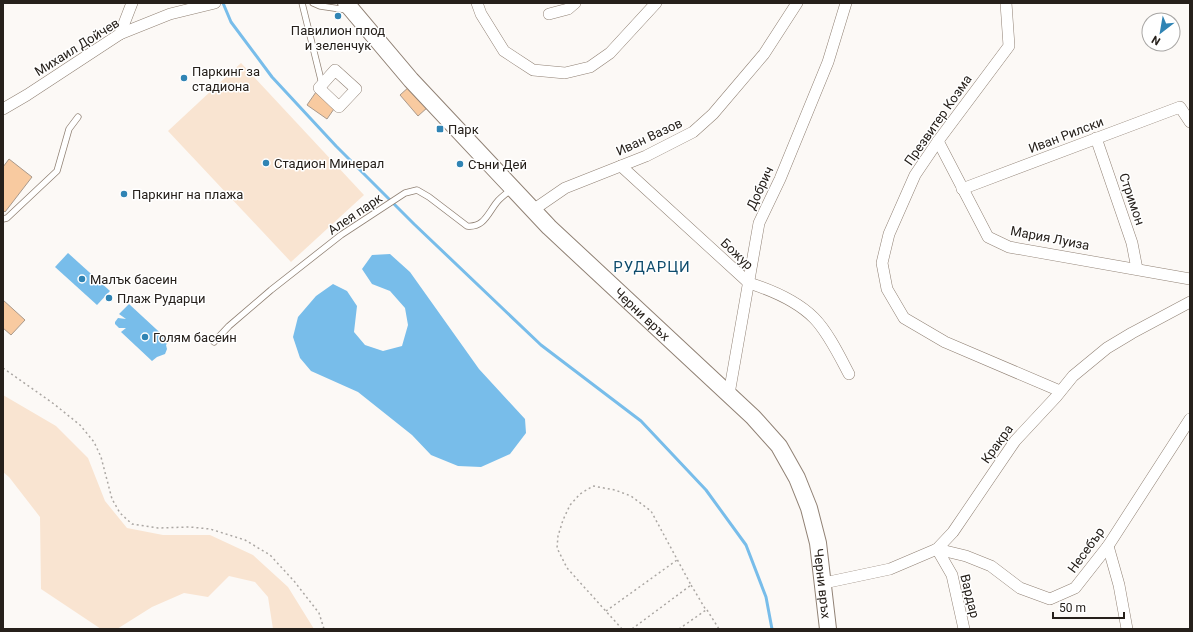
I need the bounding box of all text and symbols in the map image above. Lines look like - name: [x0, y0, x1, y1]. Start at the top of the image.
- marker: Павилион плод и зеленчук: [333, 11, 343, 21]
- north arrow: [1141, 12, 1181, 52]
- street label: Михаил Дойчев: [32, 15, 122, 79]
- place label: Павилион плод и зеленчук: [291, 23, 385, 53]
- text: N: [1149, 32, 1163, 48]
- place label: Паркинг за стадиона: [192, 64, 260, 94]
- street label: Презвитер Козма: [901, 72, 975, 168]
- marker: Паркинг за стадиона: [179, 73, 189, 83]
- street label: Иван Рилски: [1026, 114, 1106, 156]
- street label: Иван Вазов: [614, 115, 684, 159]
- place label: Парк: [448, 122, 479, 137]
- marker: Парк: [435, 124, 445, 134]
- place label: Стадион Минерал: [274, 156, 384, 171]
- place label: Съни Дей: [468, 157, 527, 172]
- marker: Стадион Минерал: [261, 158, 271, 168]
- marker: Съни Дей: [455, 159, 465, 169]
- street label: Добрич: [743, 164, 777, 212]
- street label: Стримон: [1116, 171, 1148, 227]
- place label: Паркинг на плажа: [132, 187, 243, 202]
- marker: Паркинг на плажа: [119, 189, 129, 199]
- street label: Алея парк: [325, 190, 385, 238]
- street label: Мария Луиза: [1009, 223, 1091, 253]
- street label: Божур: [718, 235, 756, 273]
- district label: РУДАРЦИ: [613, 258, 691, 276]
- place label: Малък басеин: [90, 272, 177, 287]
- marker: Малък басеин: [77, 274, 87, 284]
- street label: Черни връх: [611, 284, 674, 344]
- place label: Плаж Рударци: [117, 291, 206, 306]
- marker: Плаж Рударци: [104, 293, 114, 303]
- place label: Голям басеин: [153, 330, 237, 345]
- marker: Голям басеин: [140, 332, 150, 342]
- street label: Кракра: [978, 422, 1016, 466]
- street label: Несебър: [1065, 524, 1107, 576]
- street label: Черни връх: [811, 548, 834, 620]
- street label: Вардар: [957, 573, 983, 619]
- scale bar: [1053, 594, 1124, 620]
- text: 50 m: [1059, 601, 1086, 615]

